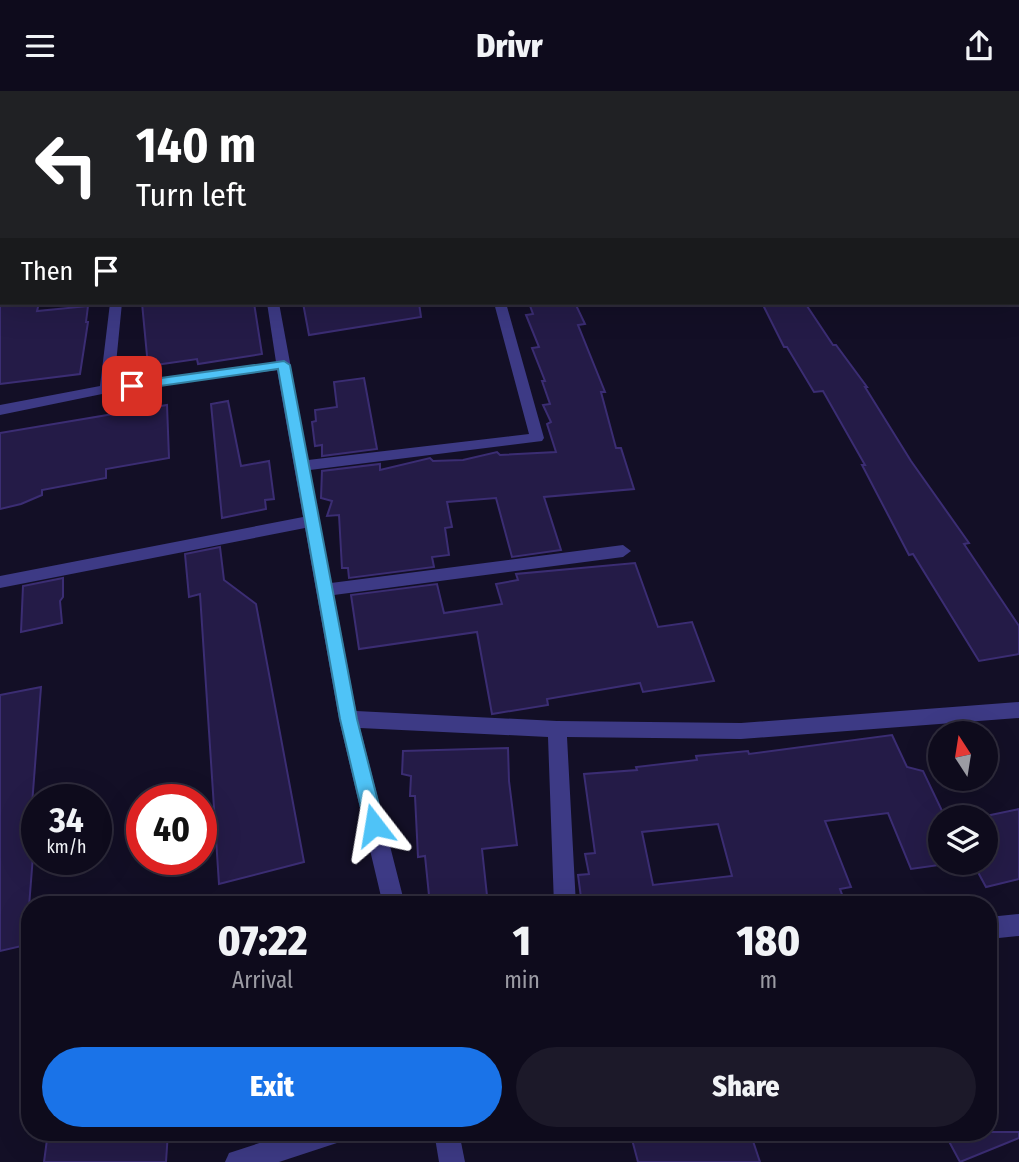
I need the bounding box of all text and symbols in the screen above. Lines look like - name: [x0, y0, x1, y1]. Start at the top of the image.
- icon: menu: [21, 27, 59, 65]
- text: Drivr: [476, 27, 543, 65]
- icon: share: [960, 27, 998, 65]
- text: 140 m: [136, 116, 256, 175]
- icon: left: [21, 119, 112, 210]
- text: Turn left: [136, 176, 246, 214]
- icon: arrive: [87, 252, 125, 290]
- text: Then: [21, 256, 73, 287]
- pin: [102, 356, 162, 416]
- icon: arrive: [113, 367, 151, 405]
- north arrow: [928, 721, 998, 791]
- map controls: [928, 721, 998, 875]
- speed limit sign: 40: [126, 784, 217, 875]
- position arrow: [337, 788, 411, 862]
- text: 34: [49, 799, 84, 841]
- button: layers: [928, 805, 998, 875]
- text: km/h: [46, 836, 87, 858]
- text: 07:22: [218, 916, 308, 966]
- text: 1: [513, 916, 531, 966]
- text: 180: [736, 916, 800, 966]
- text: Arrival: [232, 966, 293, 994]
- text: min: [504, 966, 540, 994]
- text: m: [760, 966, 777, 994]
- button: Exit: [42, 1047, 502, 1127]
- button: Share: [516, 1047, 976, 1127]

